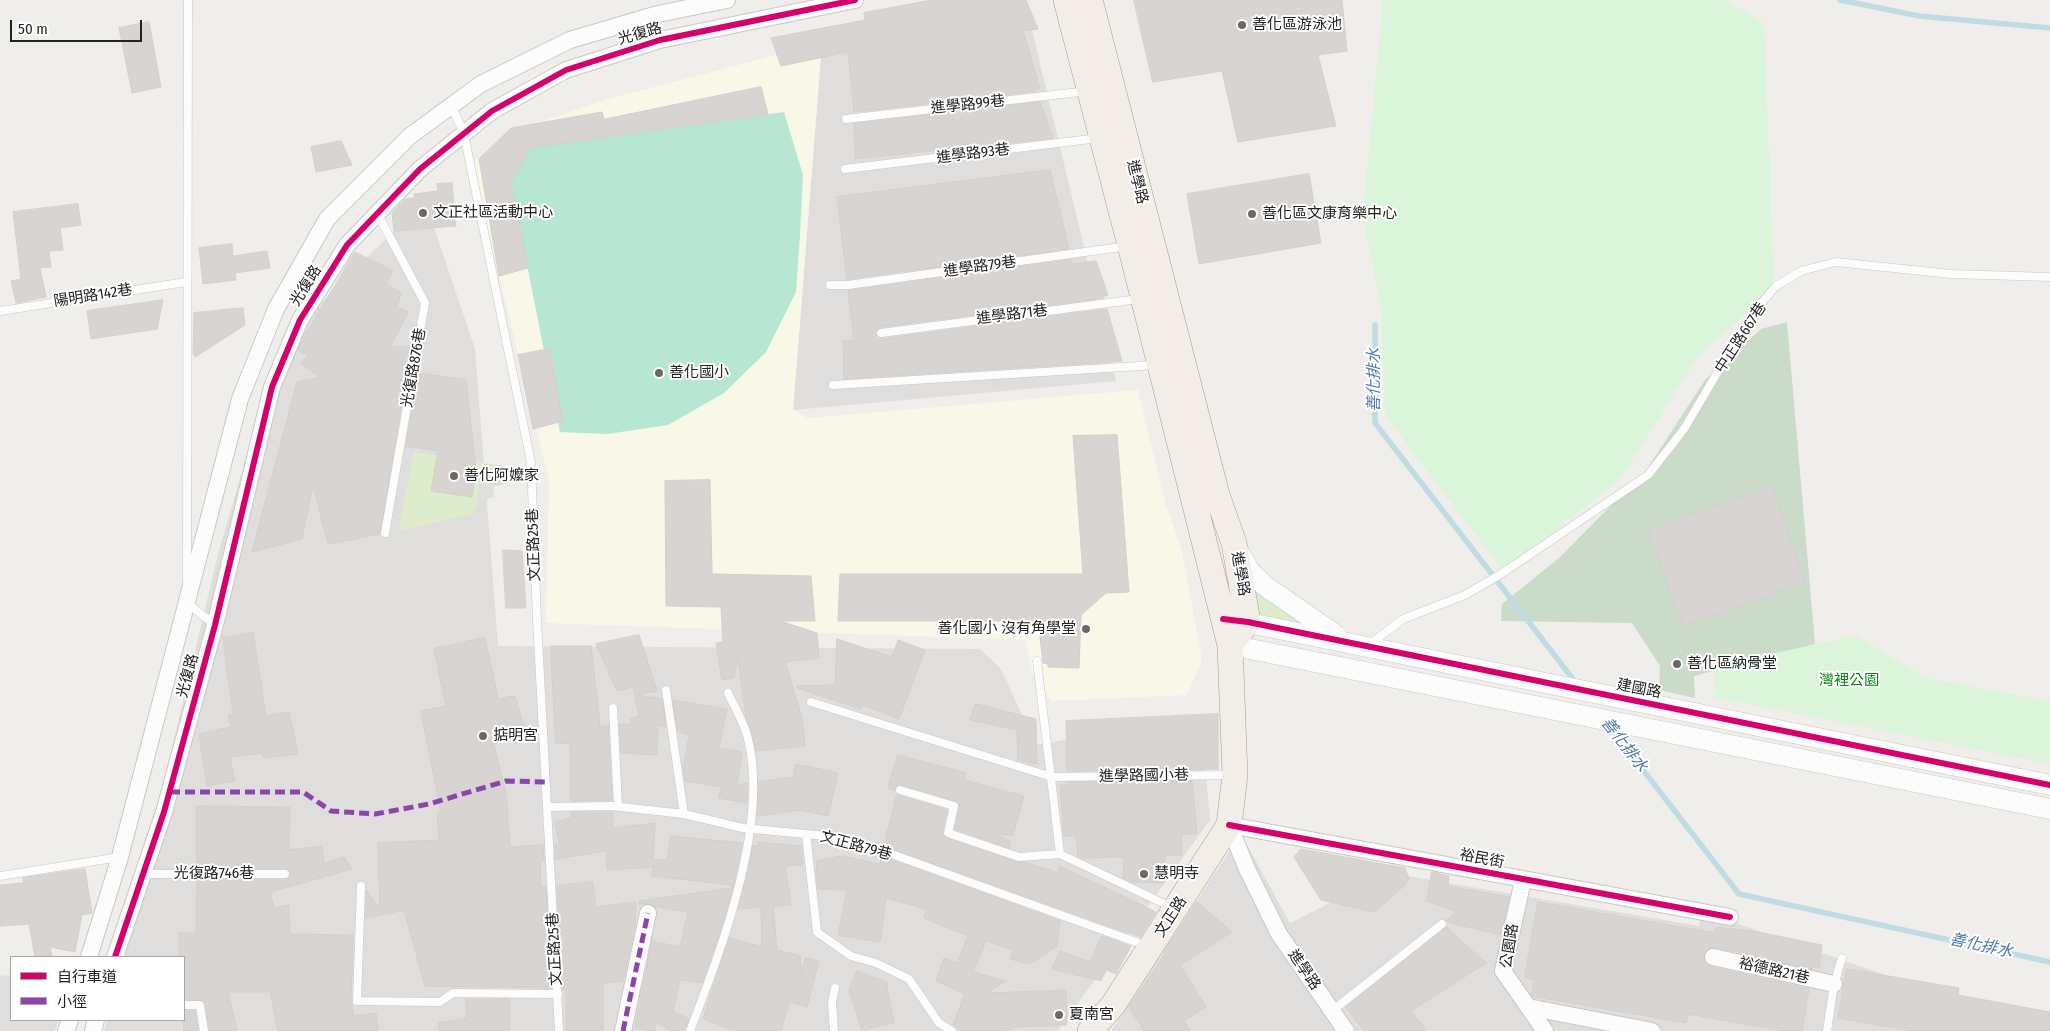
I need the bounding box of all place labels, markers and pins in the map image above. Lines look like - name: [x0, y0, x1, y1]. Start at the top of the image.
- place label: 善化區游泳池: [1252, 16, 1342, 34]
- marker: 善化區游泳池: [1236, 19, 1248, 31]
- place label: 文正社區活動中心: [433, 204, 553, 222]
- place label: 善化區文康育樂中心: [1262, 205, 1397, 223]
- marker: 文正社區活動中心: [417, 207, 429, 219]
- marker: 善化區文康育樂中心: [1246, 208, 1258, 220]
- place label: 善化國小: [669, 364, 729, 382]
- marker: 善化國小: [653, 367, 665, 379]
- place label: 善化阿嬤家: [464, 467, 539, 485]
- marker: 善化阿嬤家: [448, 470, 460, 482]
- place label: 善化國小 沒有角學堂: [937, 620, 1076, 638]
- marker: 善化國小 沒有角學堂: [1080, 623, 1092, 635]
- place label: 善化區納骨堂: [1687, 655, 1777, 673]
- marker: 善化區納骨堂: [1671, 658, 1683, 670]
- place label: 掂明宮: [493, 727, 538, 745]
- marker: 掂明宮: [477, 730, 489, 742]
- place label: 慧明寺: [1154, 865, 1199, 883]
- marker: 慧明寺: [1138, 868, 1150, 880]
- place label: 夏南宮: [1069, 1006, 1114, 1024]
- marker: 夏南宮: [1053, 1009, 1065, 1021]

